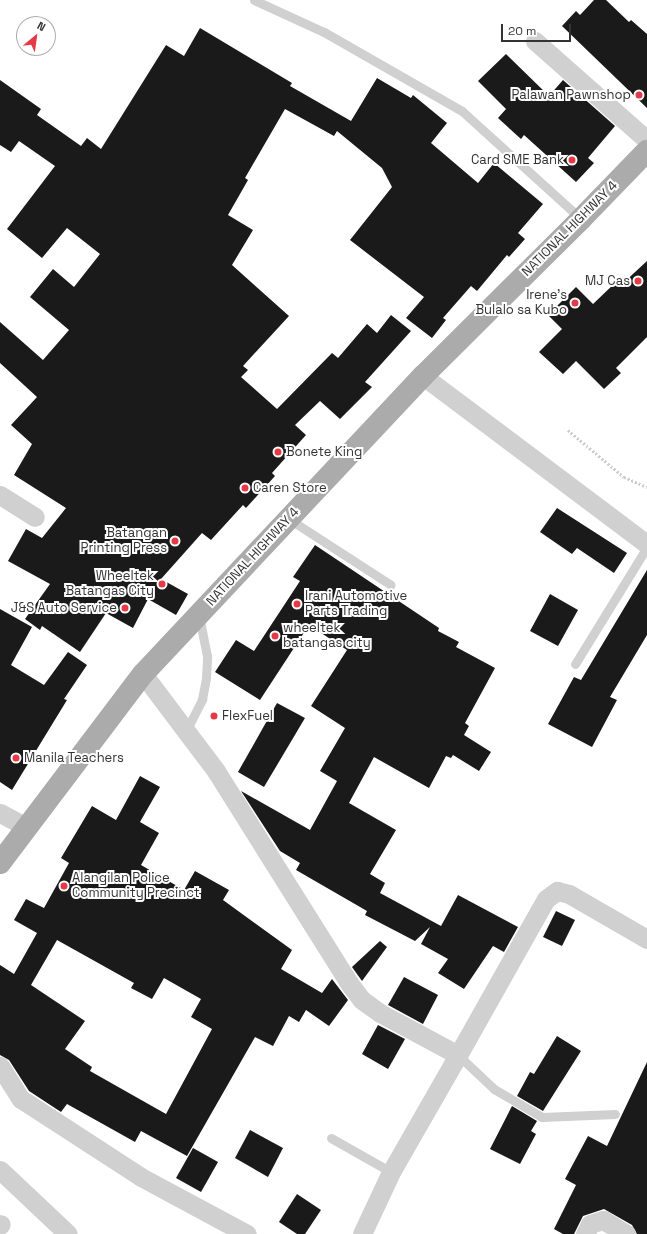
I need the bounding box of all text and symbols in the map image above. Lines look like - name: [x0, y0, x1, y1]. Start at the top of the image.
- north arrow: [16, 16, 56, 56]
- scale bar: [503, 16, 573, 42]
- text: N: [35, 18, 48, 34]
- text: 20 m: [508, 23, 536, 39]
- place label: Palawan Pawnshop: [512, 87, 631, 103]
- marker: Palawan Pawnshop: [634, 90, 644, 100]
- place label: Card SME Bank: [471, 152, 564, 168]
- marker: Card SME Bank: [567, 155, 577, 165]
- street label: NATIONAL HIGHWAY 4: [519, 178, 621, 280]
- place label: MJ Cas: [585, 273, 630, 289]
- marker: MJ Cas: [633, 276, 643, 286]
- place label: Irene's Bulalo sa Kubo: [475, 288, 567, 319]
- marker: Irene's Bulalo sa Kubo: [570, 298, 580, 308]
- place label: Bonete King: [286, 444, 362, 460]
- marker: Bonete King: [273, 447, 283, 457]
- place label: Caren Store: [253, 480, 327, 496]
- marker: Caren Store: [240, 483, 250, 493]
- street label: NATIONAL HIGHWAY 4: [203, 504, 303, 610]
- place label: Batangan Printing Press: [81, 526, 167, 557]
- marker: Batangan Printing Press: [170, 536, 180, 546]
- place label: Wheeltek Batangas City: [66, 569, 154, 600]
- marker: Wheeltek Batangas City: [157, 579, 167, 589]
- place label: Irani Automotive Parts Trading: [305, 589, 407, 620]
- marker: Irani Automotive Parts Trading: [292, 599, 302, 609]
- place label: J&S Auto Service: [11, 600, 117, 616]
- marker: J&S Auto Service: [120, 603, 130, 613]
- place label: wheeltek batangas city: [283, 621, 371, 652]
- marker: wheeltek batangas city: [270, 631, 280, 641]
- place label: FlexFuel: [222, 708, 273, 724]
- marker: FlexFuel: [209, 711, 219, 721]
- place label: Manila Teachers: [24, 750, 124, 766]
- marker: Manila Teachers: [11, 753, 21, 763]
- place label: Alangilan Police Community Precinct: [72, 871, 200, 902]
- marker: Alangilan Police Community Precinct: [59, 881, 69, 891]

